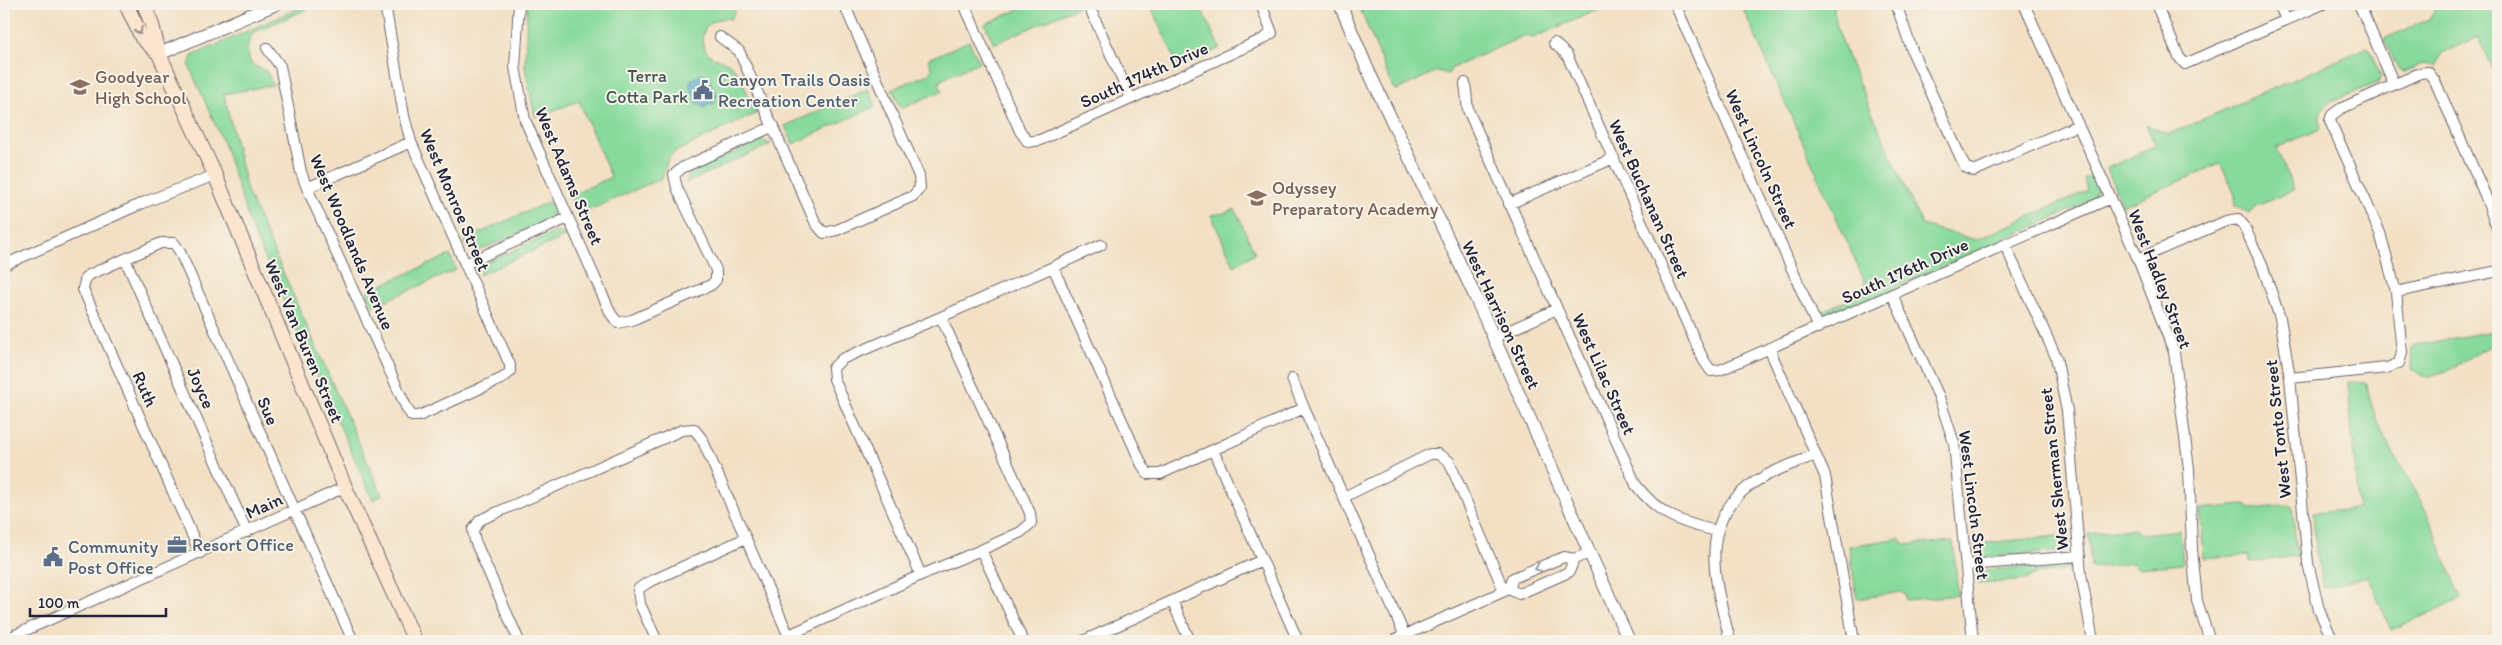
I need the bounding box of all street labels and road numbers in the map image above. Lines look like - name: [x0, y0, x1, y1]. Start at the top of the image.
- street label: South 174th Drive: [1076, 37, 1212, 113]
- street label: West Lincoln Street: [1720, 86, 1802, 232]
- street label: West Adams Street: [530, 104, 608, 248]
- street label: West Buchanan Street: [1604, 116, 1694, 282]
- street label: West Monroe Street: [415, 125, 495, 275]
- street label: West Woodlands Avenue: [305, 151, 399, 333]
- street label: West Hadley Street: [2123, 206, 2197, 352]
- street label: South 176th Drive: [1838, 233, 1972, 309]
- street label: West Harrison Street: [1457, 237, 1545, 393]
- street label: West Van Buren Street: [260, 256, 348, 426]
- street label: West Lilac Street: [1567, 310, 1641, 438]
- street label: West Tonto Street: [2260, 358, 2296, 500]
- street label: Joyce: [182, 364, 220, 412]
- street label: Ruth: [127, 368, 163, 410]
- street label: West Sherman Street: [2035, 386, 2073, 551]
- street label: Sue: [252, 393, 284, 429]
- street label: West Lincoln Street: [1954, 429, 1994, 581]
- street label: Main: [242, 488, 286, 524]

